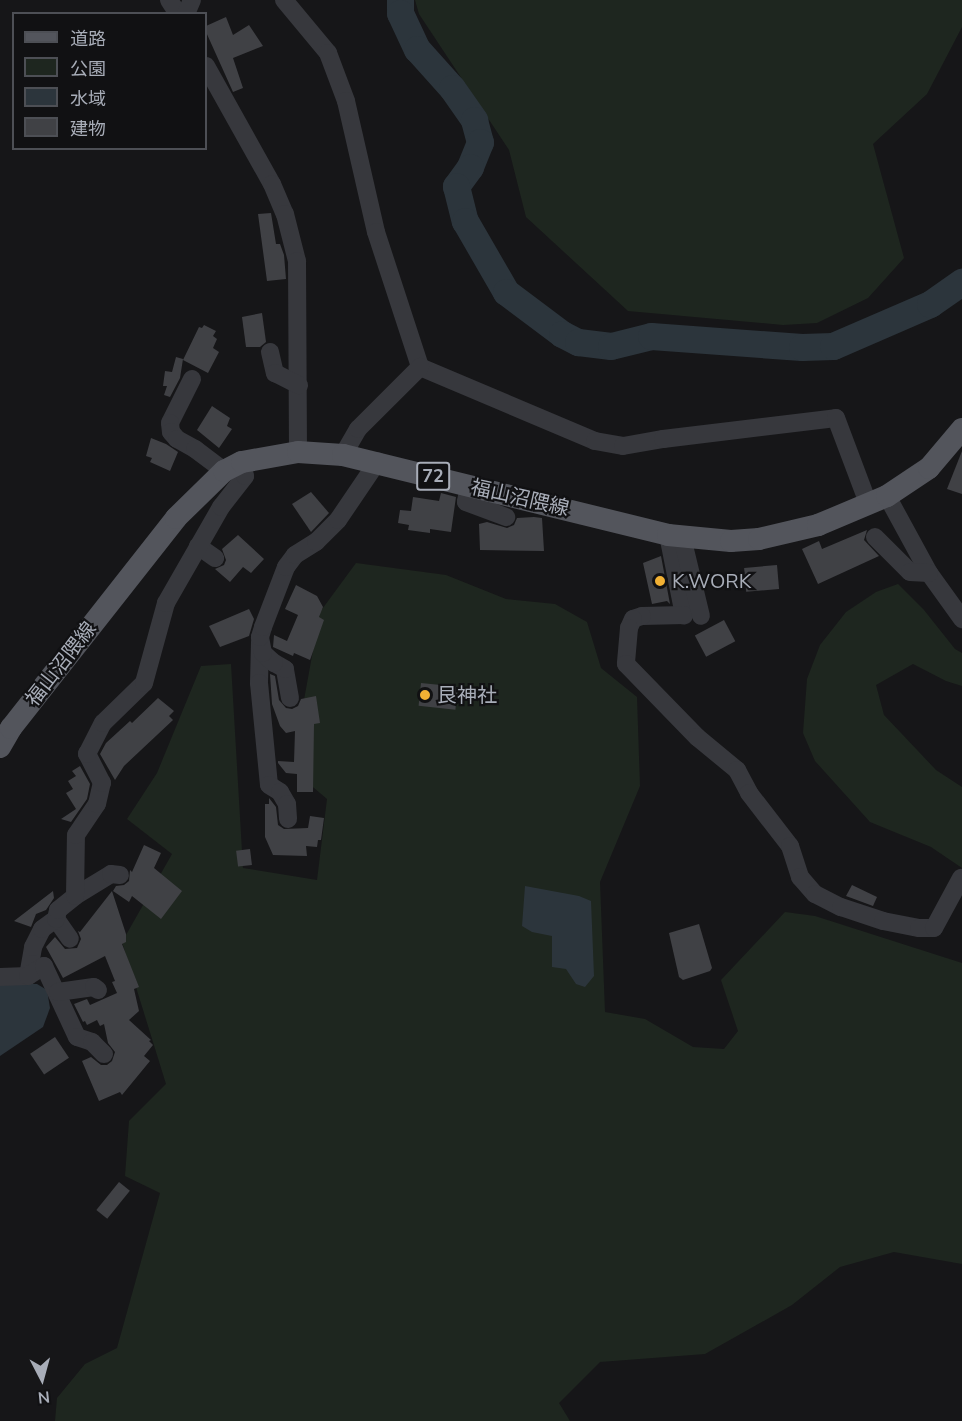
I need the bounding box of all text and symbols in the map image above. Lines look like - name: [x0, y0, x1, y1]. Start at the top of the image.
- legend: [12, 12, 207, 150]
- text: 道路: [70, 27, 106, 51]
- text: 公園: [70, 57, 106, 81]
- text: 水域: [70, 87, 106, 111]
- text: 建物: [70, 117, 106, 141]
- road number: 72: [415, 461, 451, 491]
- street label: 福山沼隈線: [469, 475, 571, 521]
- place label: K.WORK: [672, 569, 751, 593]
- marker: K.WORK: [653, 574, 667, 588]
- street label: 福山沼隈線: [21, 617, 101, 711]
- place label: 艮神社: [437, 683, 497, 707]
- marker: 艮神社: [418, 688, 432, 702]
- north arrow: [12, 1349, 72, 1409]
- text: N: [37, 1385, 51, 1408]

